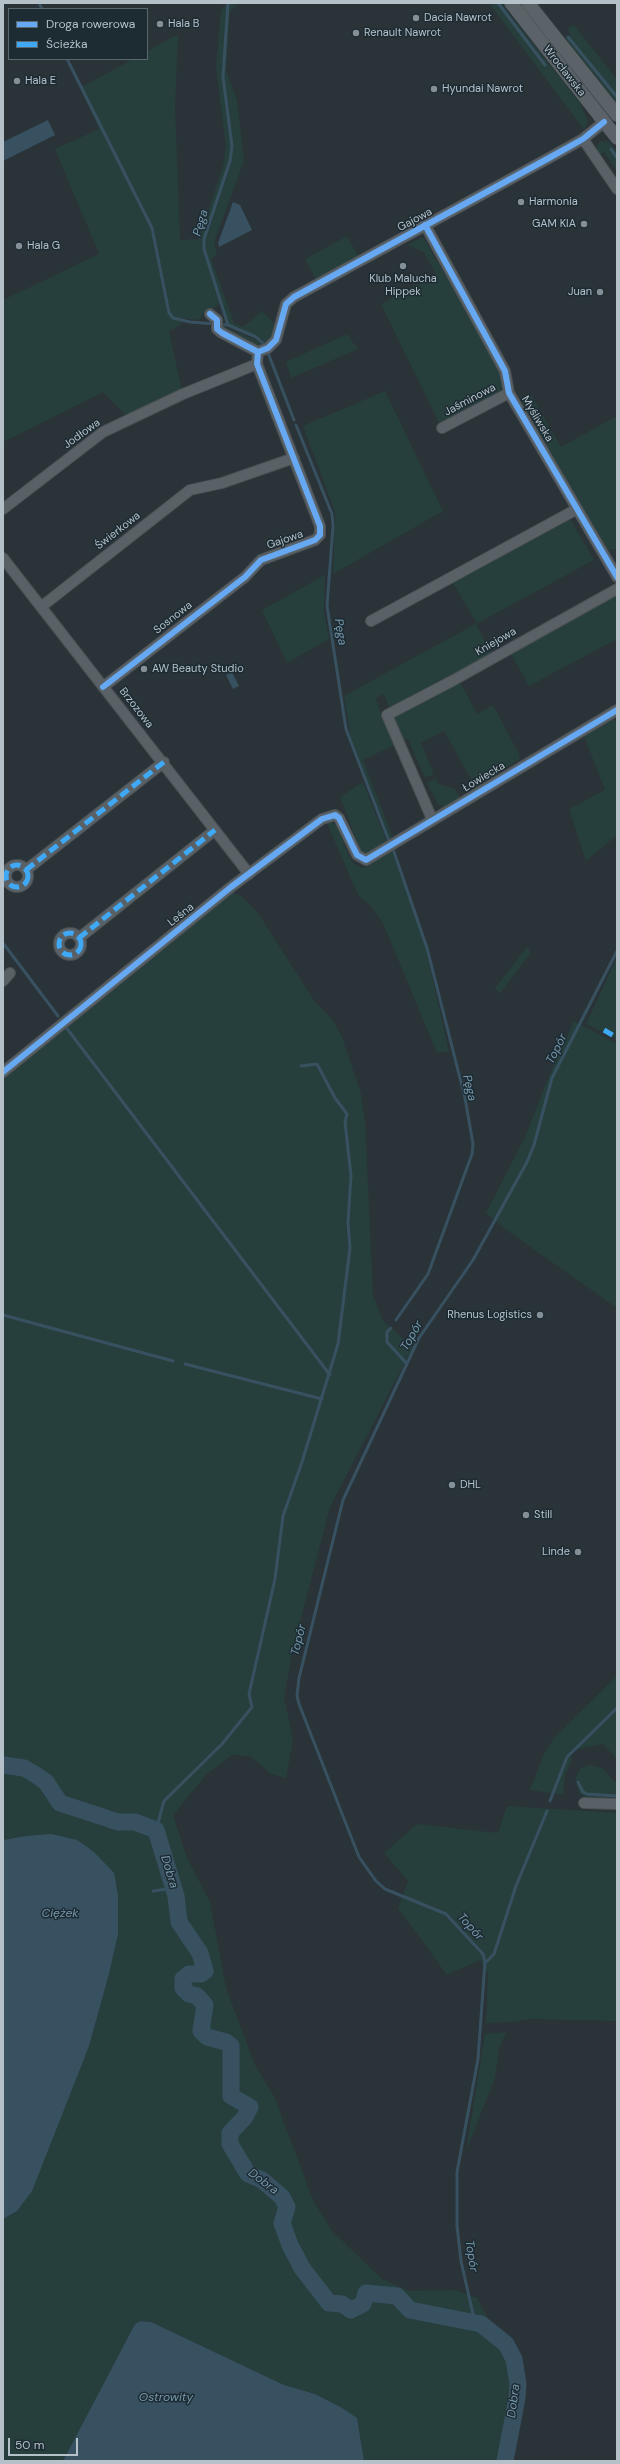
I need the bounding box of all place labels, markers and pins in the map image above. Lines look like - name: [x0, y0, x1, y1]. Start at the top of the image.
- place label: Dacia Nawrot: [424, 11, 492, 25]
- marker: Dacia Nawrot: [411, 13, 421, 23]
- place label: Hala B: [168, 17, 199, 31]
- marker: Hala B: [155, 19, 165, 29]
- place label: Renault Nawrot: [364, 26, 441, 40]
- marker: Renault Nawrot: [351, 28, 361, 38]
- place label: Hala E: [25, 74, 56, 88]
- marker: Hala E: [12, 76, 22, 86]
- place label: Hyundai Nawrot: [442, 82, 523, 96]
- marker: Hyundai Nawrot: [429, 84, 439, 94]
- place label: Harmonia: [529, 195, 578, 209]
- marker: Harmonia: [516, 197, 526, 207]
- place label: GAM KIA: [532, 217, 576, 231]
- marker: GAM KIA: [579, 219, 589, 229]
- place label: Hala G: [27, 239, 60, 253]
- marker: Hala G: [14, 241, 24, 251]
- marker: Klub Malucha Hippek: [398, 261, 408, 271]
- place label: Klub Malucha Hippek: [369, 272, 437, 298]
- place label: Juan: [568, 285, 592, 299]
- marker: Juan: [595, 287, 605, 297]
- place label: AW Beauty Studio: [152, 662, 244, 676]
- marker: AW Beauty Studio: [139, 664, 149, 674]
- place label: Rhenus Logistics: [447, 1308, 532, 1322]
- marker: Rhenus Logistics: [535, 1310, 545, 1320]
- place label: DHL: [460, 1478, 481, 1492]
- marker: DHL: [447, 1480, 457, 1490]
- place label: Still: [534, 1508, 552, 1522]
- marker: Still: [521, 1510, 531, 1520]
- place label: Linde: [542, 1545, 570, 1559]
- marker: Linde: [573, 1547, 583, 1557]

